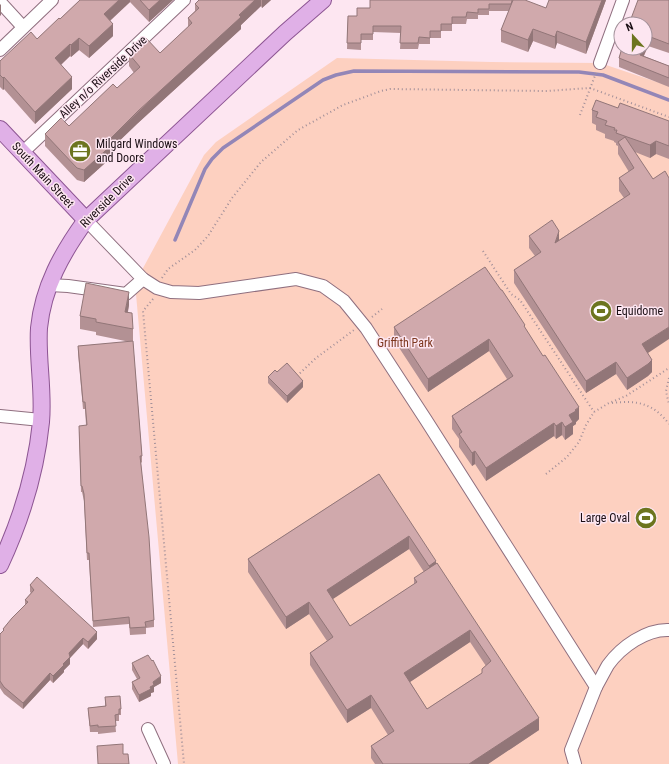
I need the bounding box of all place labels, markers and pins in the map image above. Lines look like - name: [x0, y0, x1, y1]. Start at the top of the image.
- place label: Milgard Windows and Doors: [96, 137, 177, 165]
- office icon: Milgard Windows and Doors: [67, 138, 93, 164]
- sports icon: Equidome: [588, 298, 614, 324]
- place label: Equidome: [616, 304, 663, 318]
- sports icon: Large Oval: [633, 505, 659, 531]
- place label: Large Oval: [580, 511, 630, 525]

